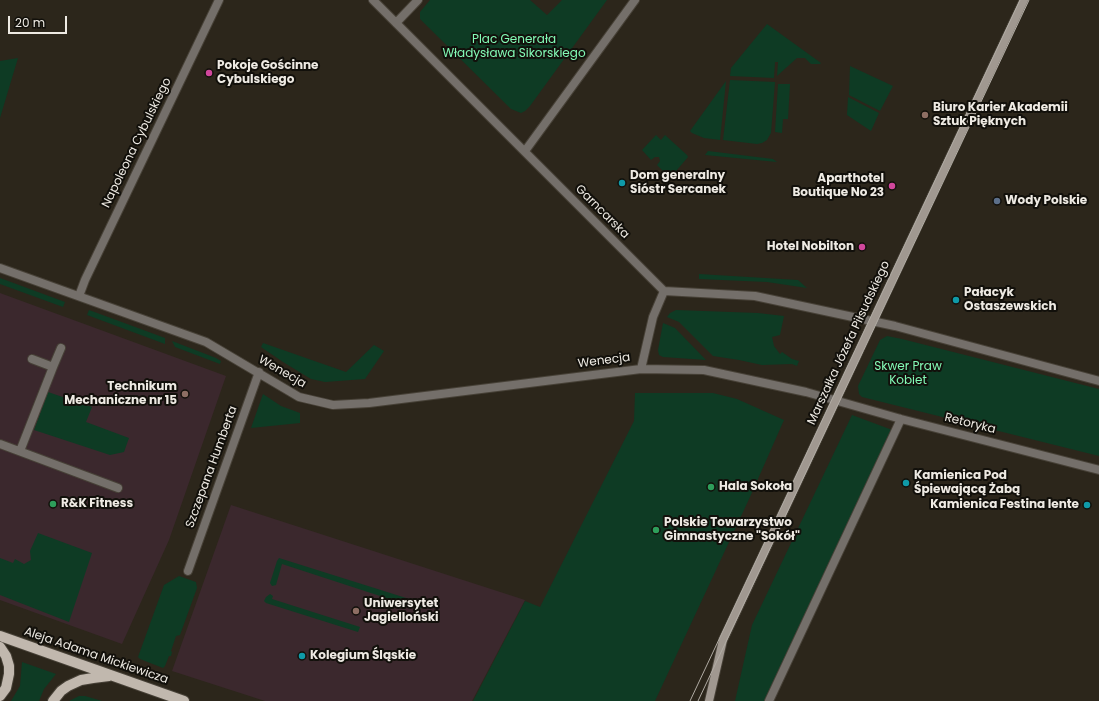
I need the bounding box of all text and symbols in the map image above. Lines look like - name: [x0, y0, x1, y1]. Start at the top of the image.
- scale bar: [10, 8, 69, 34]
- text: 20 m: [15, 14, 45, 31]
- park label: Plac Generała Władysława Sikorskiego: [442, 33, 586, 61]
- place label: Pokoje Gościnne Cybulskiego: [217, 59, 319, 87]
- marker: Pokoje Gościnne Cybulskiego: [204, 68, 214, 78]
- street label: Napoleona Cybulskiego: [99, 76, 175, 210]
- place label: Biuro Karier Akademii Sztuk Pięknych: [933, 101, 1068, 129]
- marker: Biuro Karier Akademii Sztuk Pięknych: [920, 110, 930, 120]
- place label: Dom generalny Sióstr Sercanek: [630, 169, 726, 197]
- place label: Aparthotel Boutique No 23: [792, 172, 884, 200]
- marker: Dom generalny Sióstr Sercanek: [617, 178, 627, 188]
- marker: Aparthotel Boutique No 23: [887, 181, 897, 191]
- street label: Garncarska: [572, 182, 632, 242]
- place label: Wody Polskie: [1005, 194, 1087, 208]
- marker: Wody Polskie: [992, 196, 1002, 206]
- place label: Hotel Nobilton: [767, 240, 854, 254]
- marker: Hotel Nobilton: [857, 242, 867, 252]
- street label: Marszałka Józefa Piłsudskiego: [805, 259, 893, 427]
- place label: Pałacyk Ostaszewskich: [964, 286, 1057, 314]
- marker: Pałacyk Ostaszewskich: [951, 295, 961, 305]
- street label: Wenecja: [577, 351, 631, 371]
- street label: Wenecja: [256, 353, 308, 391]
- park label: Skwer Praw Kobiet: [874, 360, 942, 388]
- place label: Technikum Mechaniczne nr 15: [64, 380, 177, 408]
- marker: Technikum Mechaniczne nr 15: [180, 389, 190, 399]
- street label: Szczepana Humberta: [183, 404, 241, 530]
- street label: Retoryka: [943, 411, 997, 437]
- place label: Kamienica Pod Śpiewającą Żabą: [914, 469, 1020, 497]
- marker: Kamienica Pod Śpiewającą Żabą: [901, 478, 911, 488]
- place label: Hala Sokoła: [719, 480, 792, 494]
- marker: Hala Sokoła: [706, 482, 716, 492]
- place label: R&K Fitness: [61, 497, 133, 511]
- place label: Kamienica Festina lente: [930, 498, 1079, 512]
- marker: R&K Fitness: [48, 499, 58, 509]
- marker: Kamienica Festina lente: [1082, 500, 1092, 510]
- place label: Polskie Towarzystwo Gimnastyczne "Sokół": [664, 516, 800, 544]
- marker: Polskie Towarzystwo Gimnastyczne "Sokół": [651, 525, 661, 535]
- place label: Uniwersytet Jagielloński: [364, 597, 439, 625]
- marker: Uniwersytet Jagielloński: [351, 606, 361, 616]
- street label: Aleja Adama Mickiewicza: [22, 625, 170, 687]
- place label: Kolegium Śląskie: [310, 649, 416, 663]
- marker: Kolegium Śląskie: [297, 651, 307, 661]

